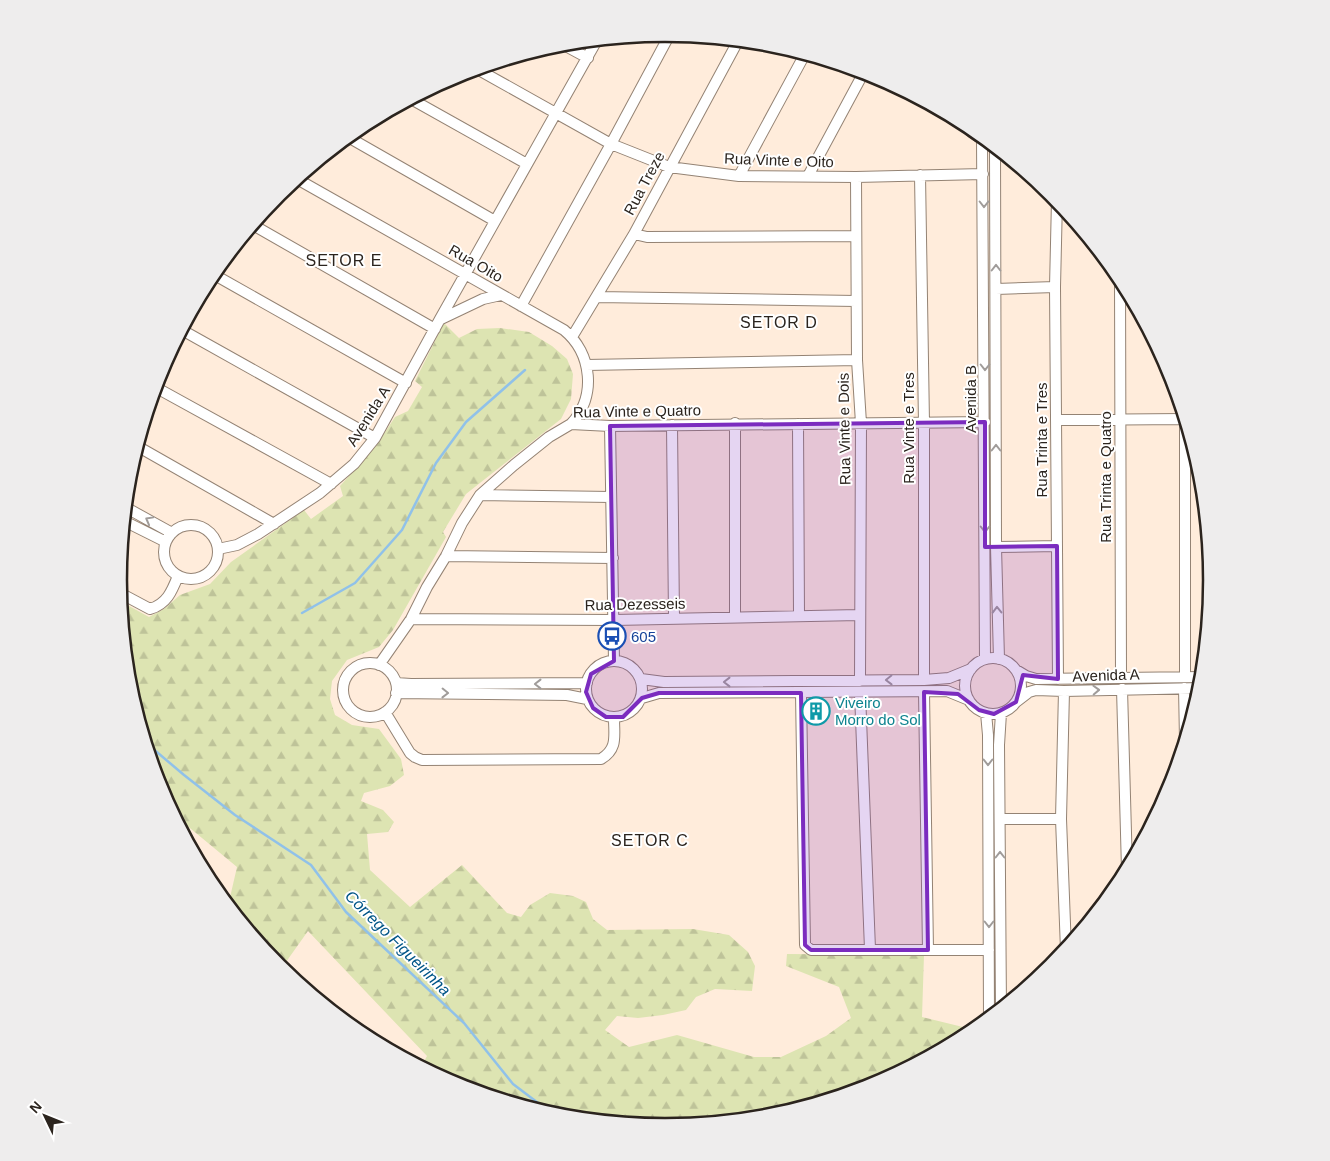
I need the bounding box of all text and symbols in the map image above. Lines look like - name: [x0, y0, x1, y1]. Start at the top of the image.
- street label: Rua Treze: [620, 148, 668, 218]
- street label: Rua Vinte e Oito: [724, 150, 834, 170]
- one-way arrow: [979, 201, 989, 209]
- street label: Rua Oito: [446, 241, 506, 285]
- district label: SETOR E: [306, 252, 382, 269]
- one-way arrow: [991, 264, 1001, 272]
- district label: SETOR D: [740, 314, 818, 331]
- one-way arrow: [980, 364, 990, 371]
- street label: Avenida B: [962, 365, 979, 433]
- street label: Rua Vinte e Tres: [900, 372, 917, 484]
- street label: Rua Vinte e Dois: [835, 373, 853, 485]
- street label: Rua Trinta e Tres: [1033, 382, 1050, 498]
- street label: Avenida A: [343, 383, 393, 449]
- street label: Rua Vinte e Quatro: [573, 401, 701, 421]
- street label: Rua Trinta e Quatro: [1097, 411, 1114, 543]
- one-way arrow: [991, 444, 1001, 452]
- one-way arrow: [145, 516, 154, 526]
- one-way arrow: [980, 526, 990, 534]
- street label: Rua Dezesseis: [584, 595, 686, 613]
- one-way arrow: [992, 606, 1002, 614]
- bus stop icon: 605: [597, 621, 627, 651]
- place label: 605: [631, 628, 656, 645]
- street label: Avenida A: [1072, 665, 1140, 685]
- one-way arrow: [885, 675, 893, 685]
- one-way arrow: [723, 677, 730, 687]
- one-way arrow: [534, 679, 542, 689]
- one-way arrow: [1093, 685, 1101, 695]
- one-way arrow: [441, 688, 449, 699]
- place label: Viveiro Morro do Sol: [835, 694, 921, 728]
- building icon: Viveiro Morro do Sol: [801, 696, 831, 726]
- one-way arrow: [983, 758, 993, 766]
- district label: SETOR C: [611, 832, 689, 849]
- one-way arrow: [995, 851, 1005, 858]
- water label: Córrego Figueirinha: [342, 887, 454, 999]
- one-way arrow: [983, 921, 994, 929]
- north arrow: [20, 1091, 70, 1141]
- text: N: [26, 1098, 45, 1116]

